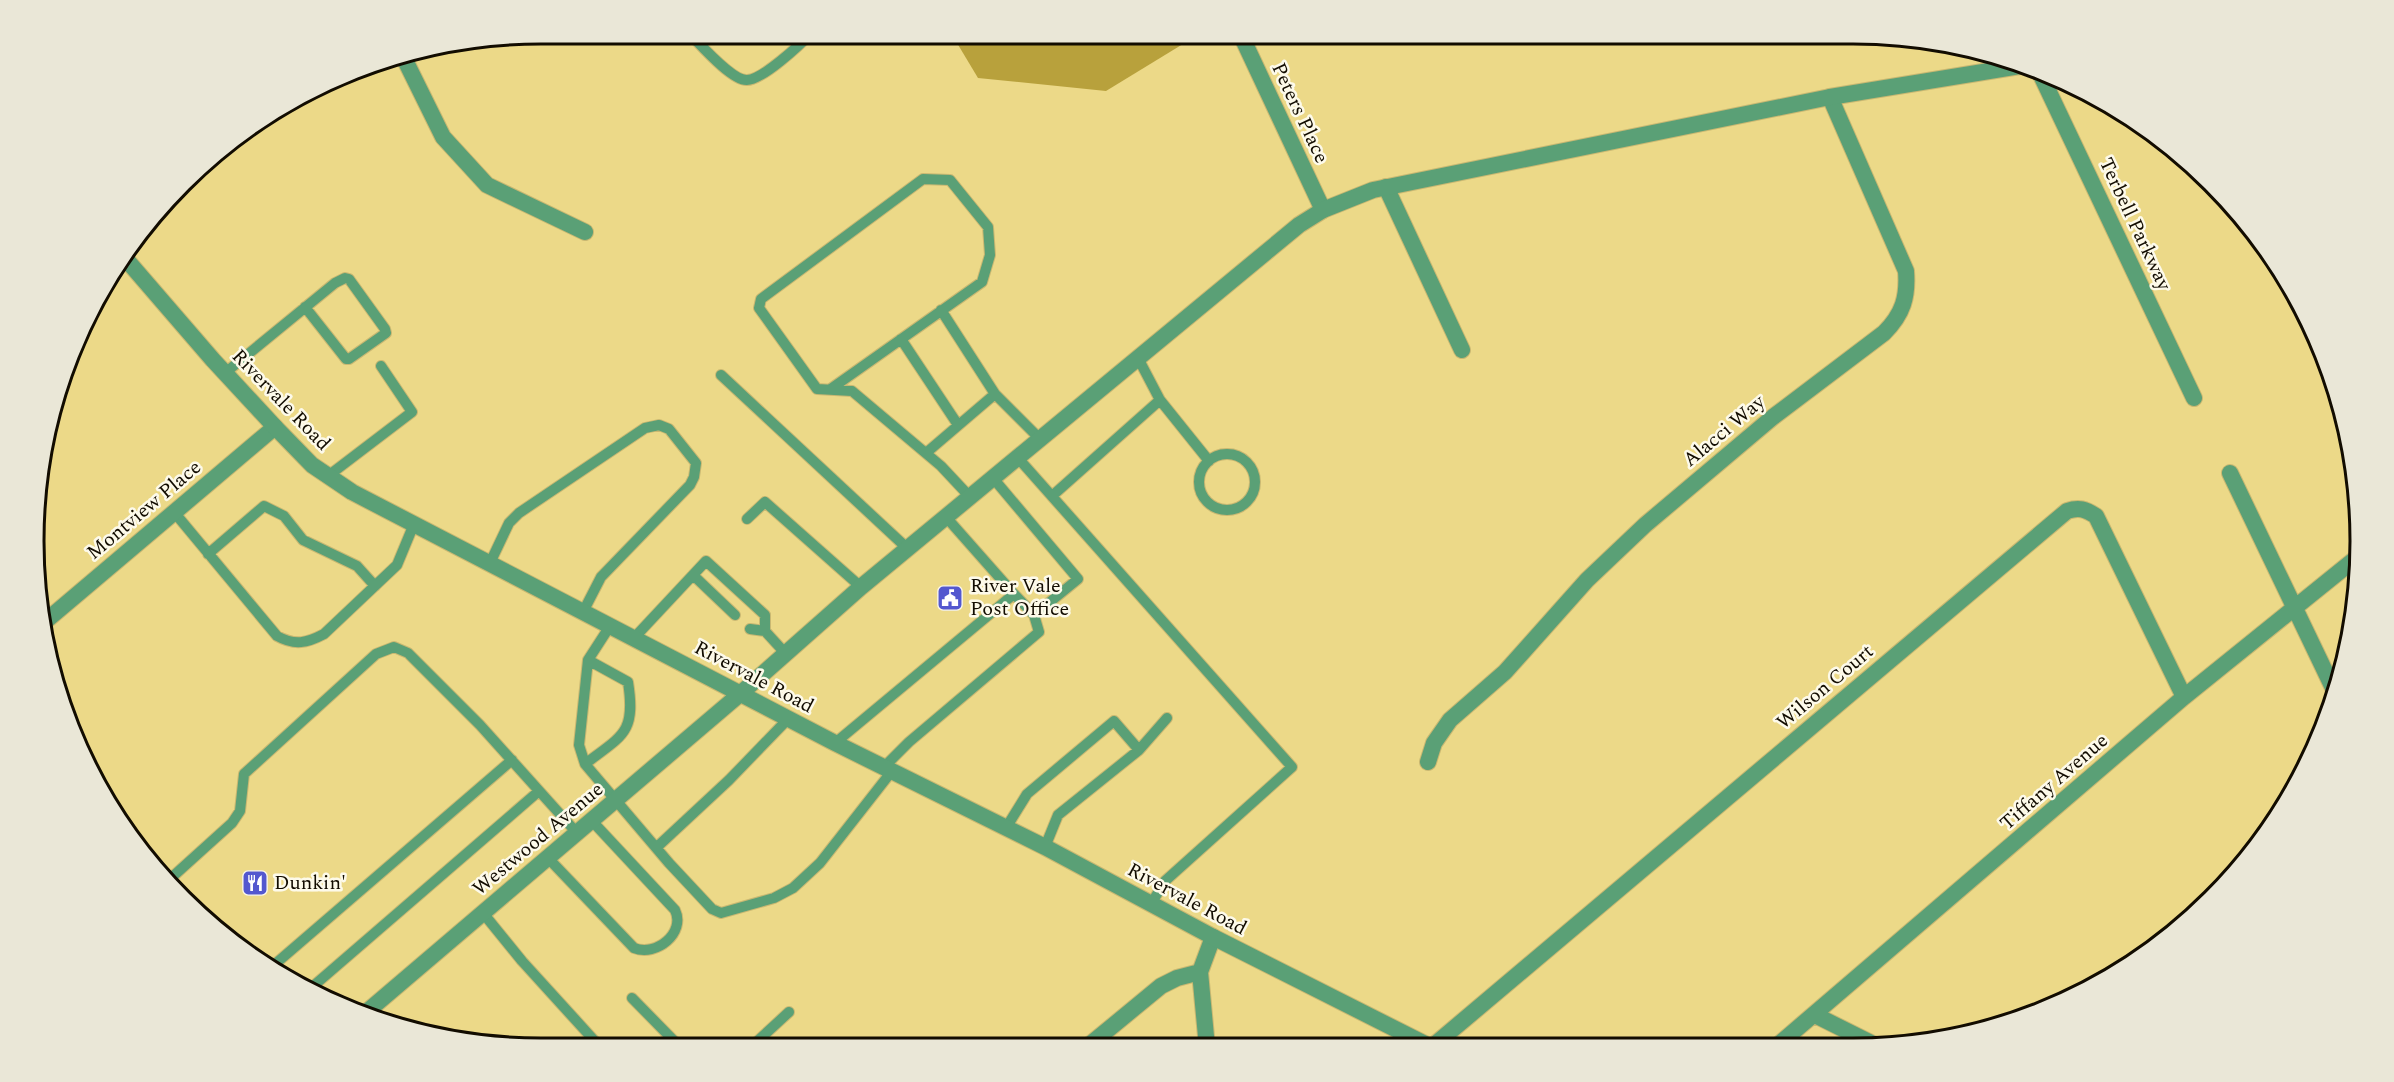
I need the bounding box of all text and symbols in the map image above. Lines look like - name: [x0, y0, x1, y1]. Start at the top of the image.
- street label: Peters Place: [1264, 58, 1336, 168]
- street label: Terbell Parkway: [2091, 153, 2179, 297]
- street label: Rivervale Road: [224, 342, 338, 458]
- street label: Alacci Way: [1676, 387, 1773, 474]
- street label: Montview Place: [80, 453, 208, 567]
- place label: River Vale Post Office: [970, 571, 1069, 624]
- public building icon: River Vale Post Office: [935, 583, 965, 613]
- street label: Rivervale Road: [689, 633, 819, 721]
- street label: Wilson Court: [1770, 637, 1880, 737]
- street label: Tiffany Avenue: [1993, 726, 2115, 838]
- street label: Westwood Avenue: [466, 775, 610, 903]
- street label: Rivervale Road: [1122, 855, 1252, 943]
- restaurant icon: Dunkin': [240, 868, 270, 898]
- place label: Dunkin': [274, 868, 346, 898]

